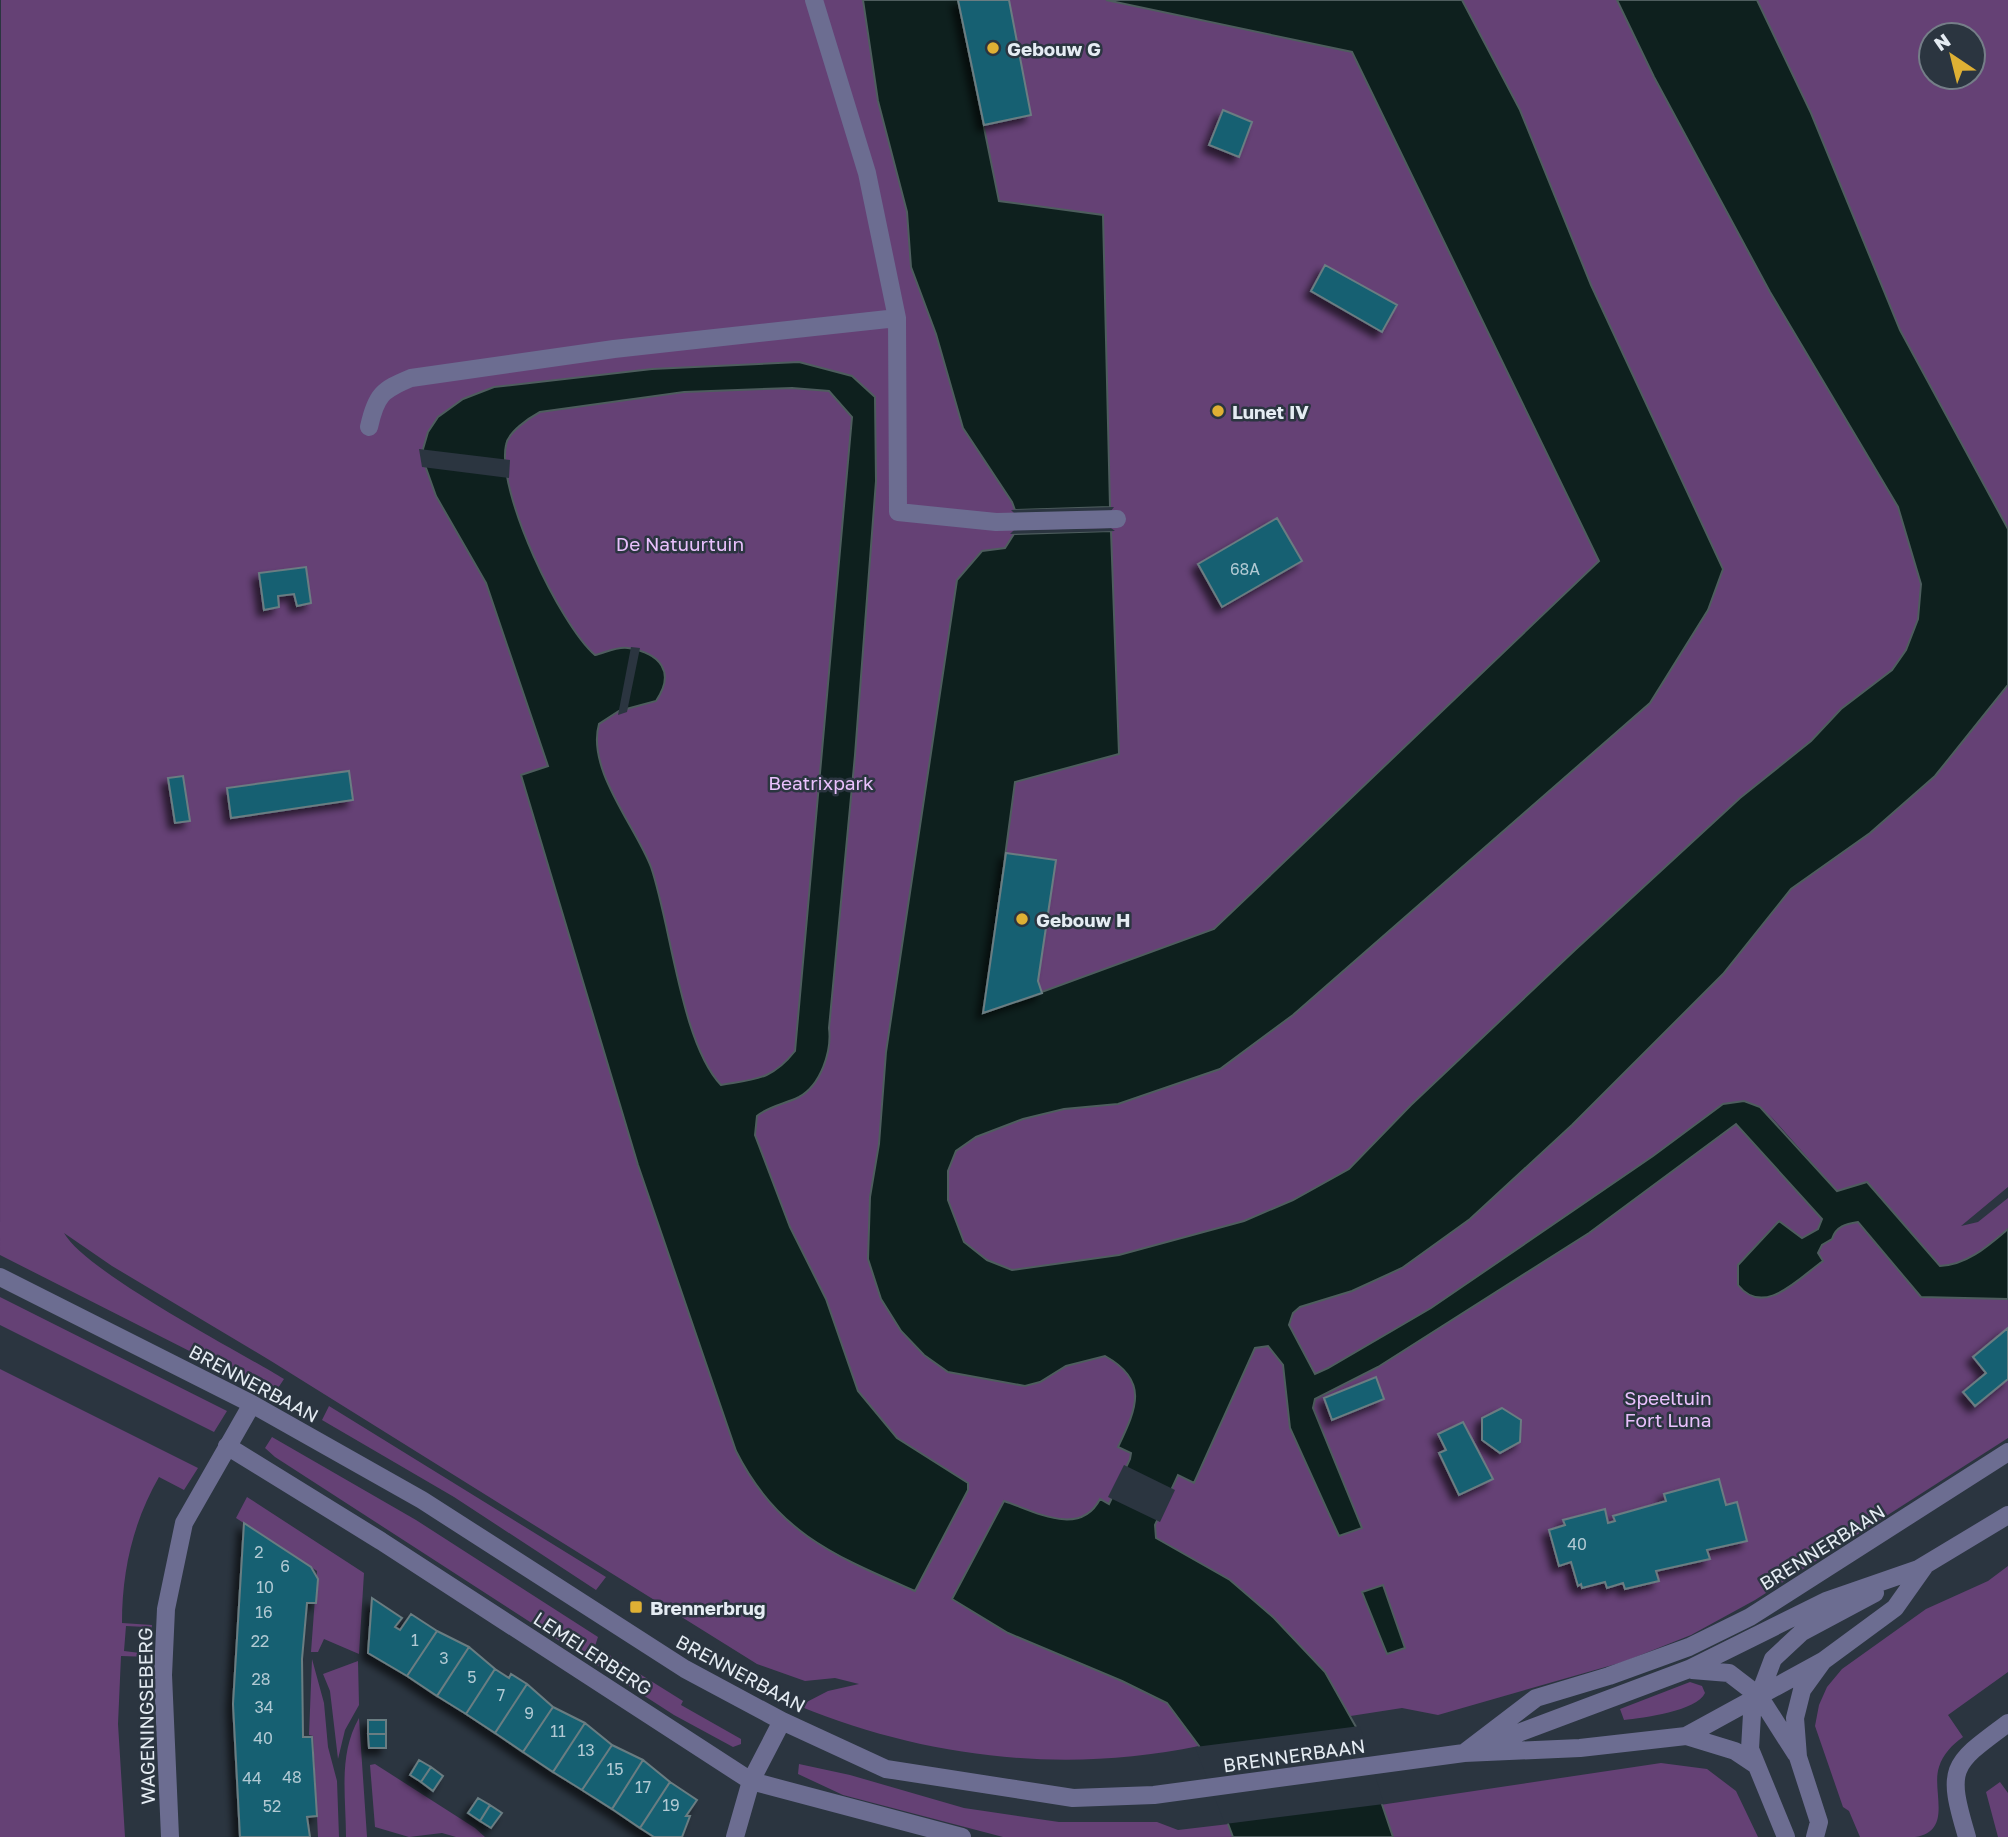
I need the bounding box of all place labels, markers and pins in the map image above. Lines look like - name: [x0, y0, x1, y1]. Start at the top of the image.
- place label: Gebouw G: [1007, 37, 1101, 60]
- marker: Gebouw G: [985, 40, 1001, 56]
- place label: Lunet IV: [1232, 400, 1309, 423]
- marker: Lunet IV: [1210, 403, 1226, 419]
- place label: Gebouw H: [1036, 908, 1131, 931]
- marker: Gebouw H: [1014, 911, 1030, 927]
- place label: Brennerbrug: [650, 1596, 765, 1619]
- marker: Brennerbrug: [628, 1599, 644, 1615]

